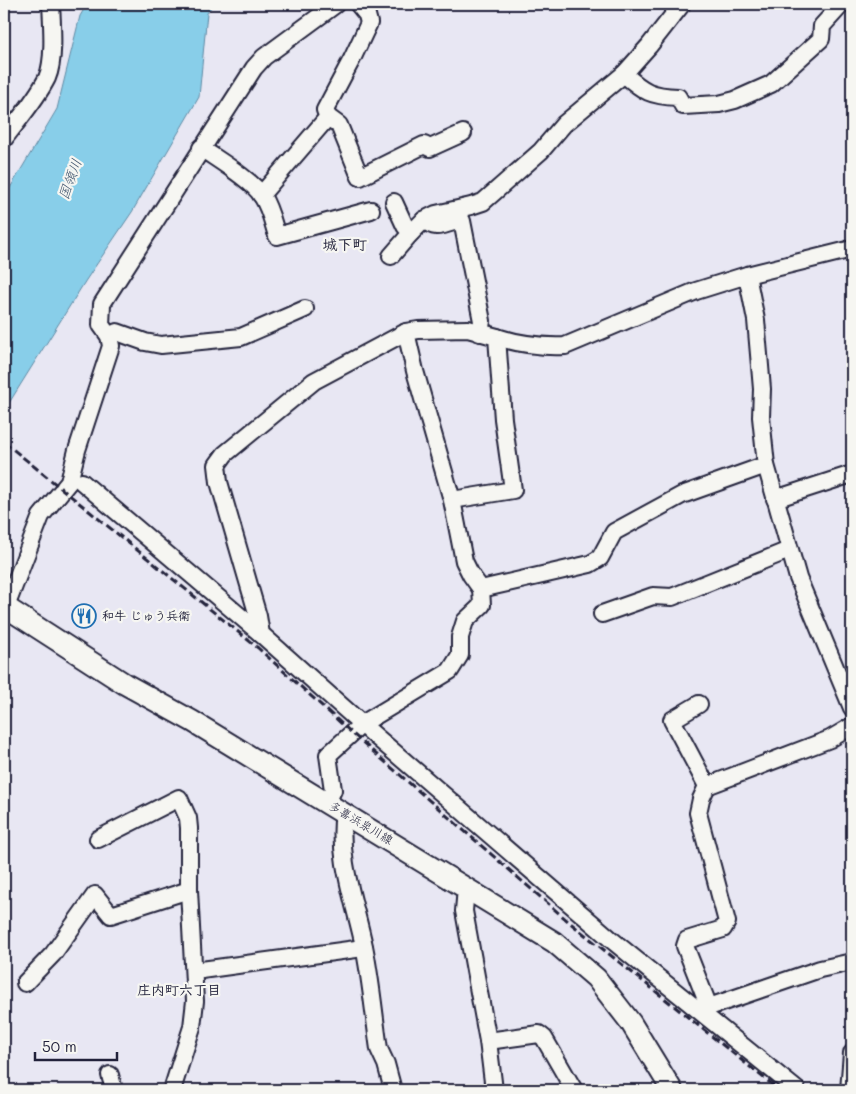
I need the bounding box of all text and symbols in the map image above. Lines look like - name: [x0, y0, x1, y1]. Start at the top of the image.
- water label: 国領川: [53, 156, 86, 202]
- district label: 城下町: [322, 234, 368, 254]
- restaurant icon: 和牛 じゅう兵衛: [71, 603, 97, 629]
- place label: 和牛 じゅう兵衛: [102, 607, 190, 623]
- street label: 多喜浜泉川線: [327, 797, 397, 848]
- district label: 庄内町六丁目: [137, 980, 221, 999]
- scale bar: [35, 1029, 118, 1061]
- text: 50 m: [42, 1036, 77, 1056]

